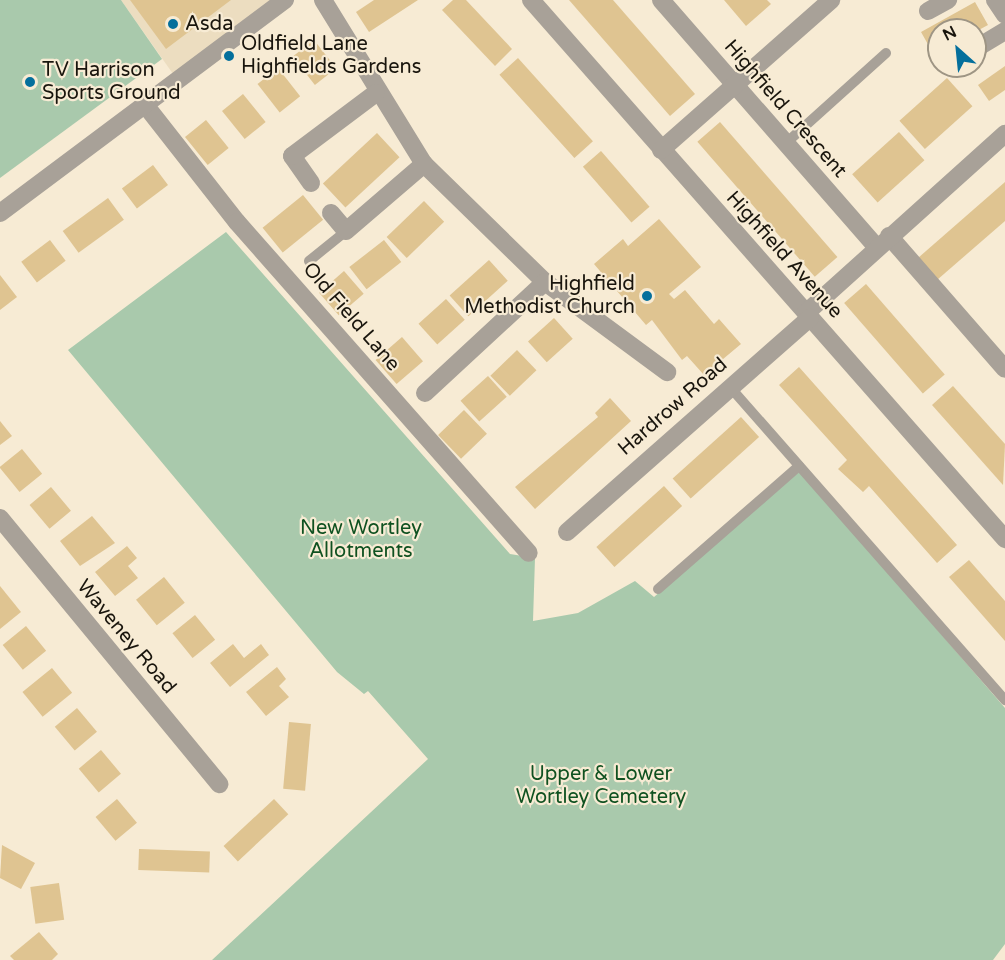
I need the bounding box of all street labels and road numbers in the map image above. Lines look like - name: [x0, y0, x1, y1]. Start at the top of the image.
- street label: Highfield Crescent: [719, 35, 851, 183]
- street label: Highfield Avenue: [721, 186, 847, 324]
- street label: Old Field Lane: [297, 258, 405, 376]
- street label: Hardrow Road: [613, 353, 733, 461]
- street label: Waveney Road: [71, 575, 181, 699]

